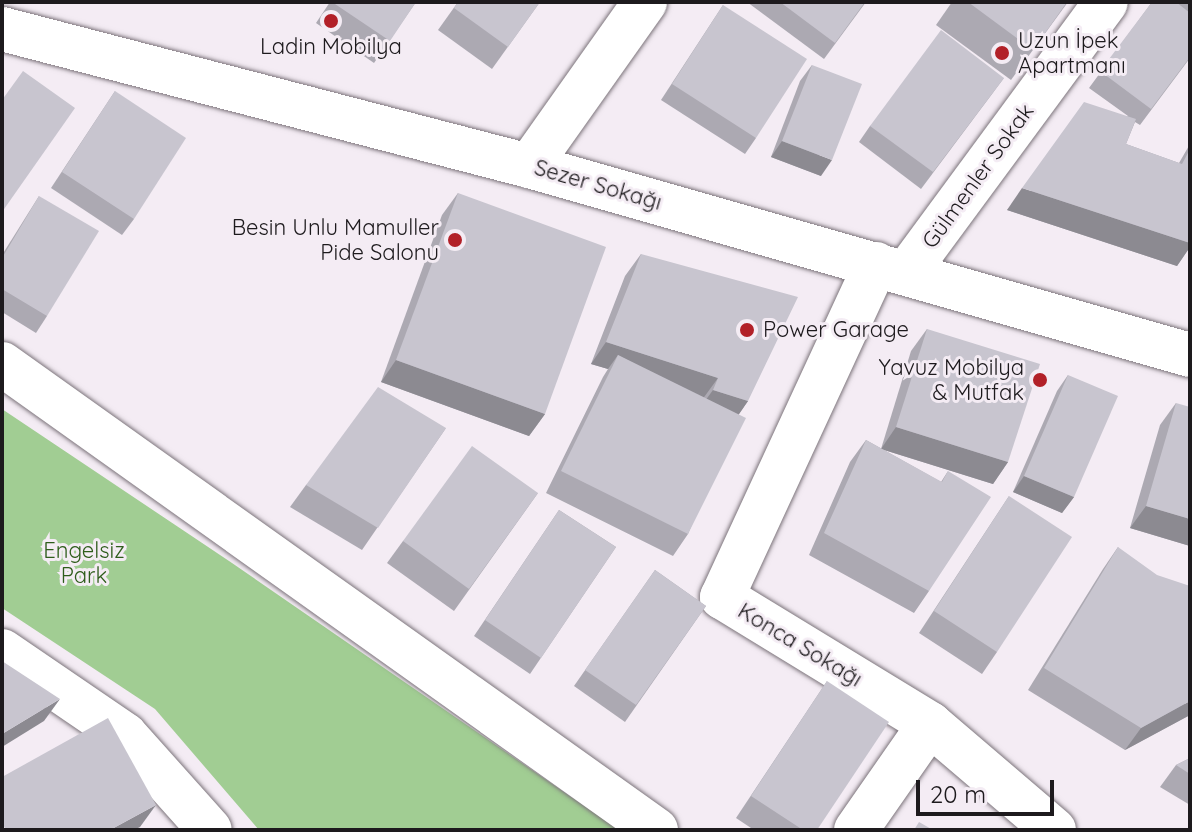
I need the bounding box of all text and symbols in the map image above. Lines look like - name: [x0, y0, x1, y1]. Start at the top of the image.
- marker: Ladin Mobilya: [322, 12, 340, 30]
- place label: Uzun İpek Apartmanı: [1018, 27, 1126, 78]
- place label: Ladin Mobilya: [260, 34, 402, 60]
- marker: Uzun İpek Apartmanı: [993, 44, 1011, 62]
- street label: Gülmenler Sokak: [917, 99, 1039, 253]
- street label: Sezer Sokağı: [531, 154, 665, 216]
- place label: Besin Unlu Mamuller Pide Salonu: [232, 214, 439, 266]
- marker: Besin Unlu Mamuller Pide Salonu: [446, 231, 464, 249]
- place label: Power Garage: [763, 317, 909, 343]
- marker: Power Garage: [738, 321, 756, 339]
- place label: Yavuz Mobilya & Mutfak: [879, 354, 1024, 406]
- marker: Yavuz Mobilya & Mutfak: [1031, 371, 1049, 389]
- park label: Engelsiz Park: [43, 537, 125, 588]
- street label: Konca Sokağı: [733, 598, 867, 692]
- scale bar: [920, 764, 1058, 814]
- text: 20 m: [930, 779, 986, 809]

